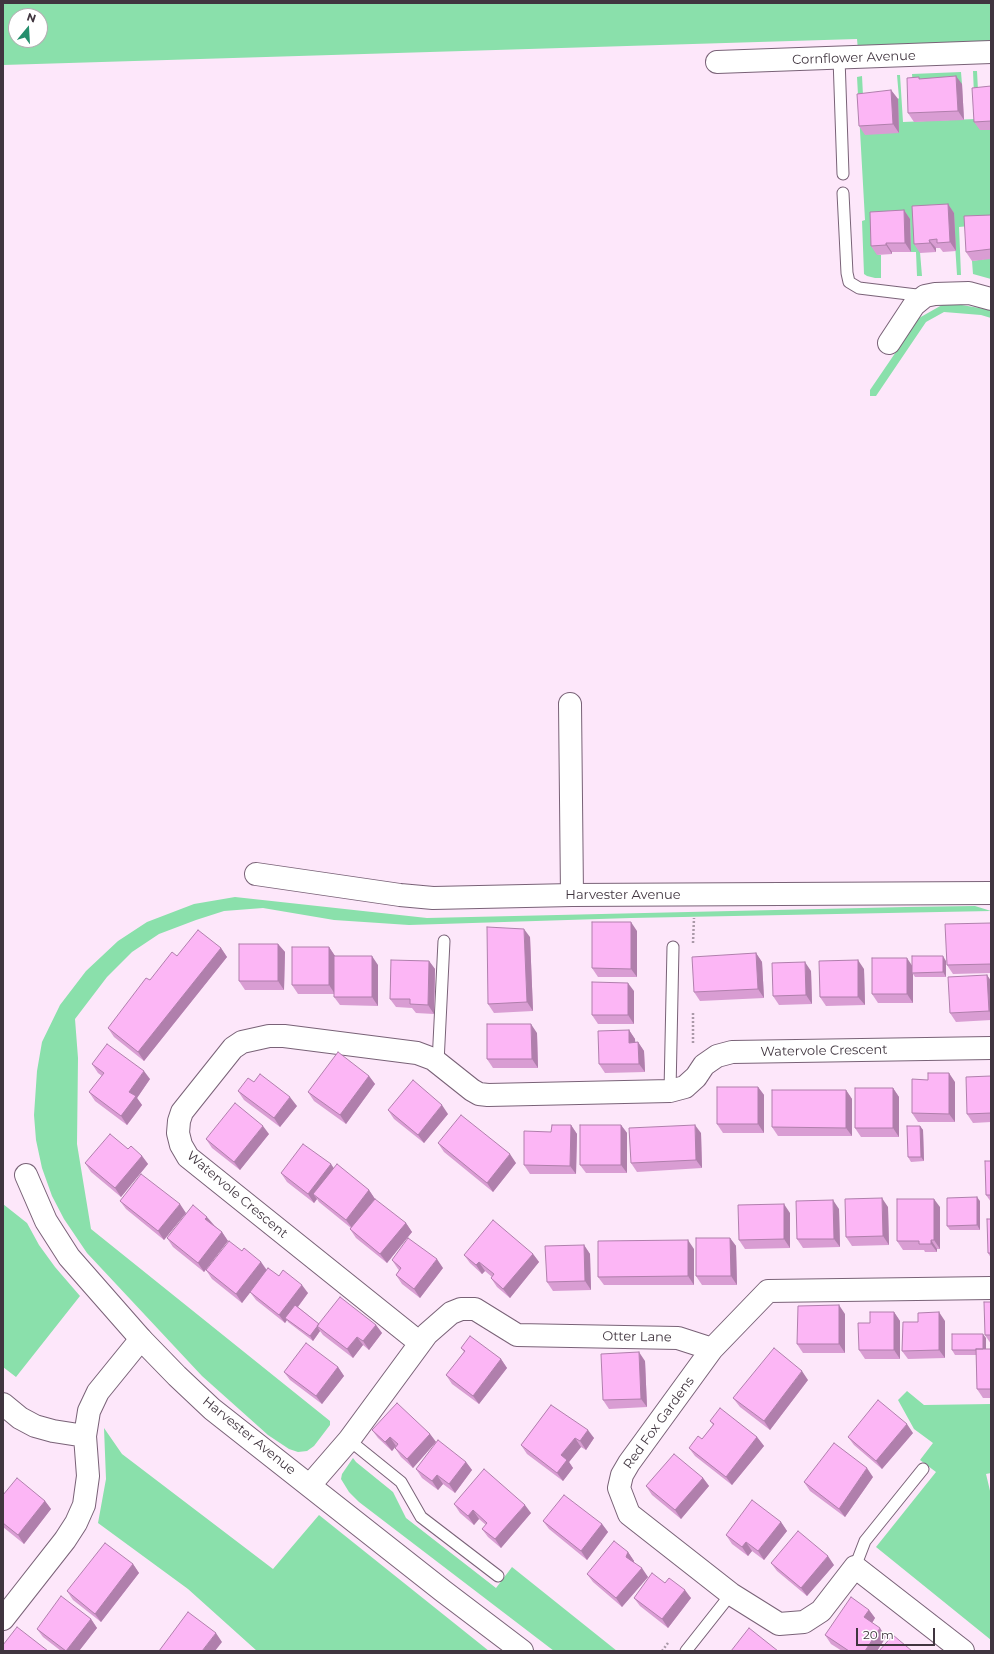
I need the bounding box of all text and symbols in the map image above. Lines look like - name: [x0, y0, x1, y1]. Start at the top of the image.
- north arrow: [8, 8, 48, 48]
- text: N: [25, 10, 38, 26]
- street label: Cornflower Avenue: [792, 48, 916, 68]
- street label: Harvester Avenue: [565, 887, 681, 903]
- street label: Watervole Crescent: [760, 1042, 888, 1060]
- street label: Watervole Crescent: [183, 1148, 291, 1242]
- street label: Otter Lane: [602, 1329, 672, 1345]
- street label: Red Fox Gardens: [620, 1374, 698, 1472]
- street label: Harvester Avenue: [199, 1394, 299, 1478]
- scale bar: [858, 1620, 937, 1646]
- text: 20 m: [863, 1627, 894, 1642]

